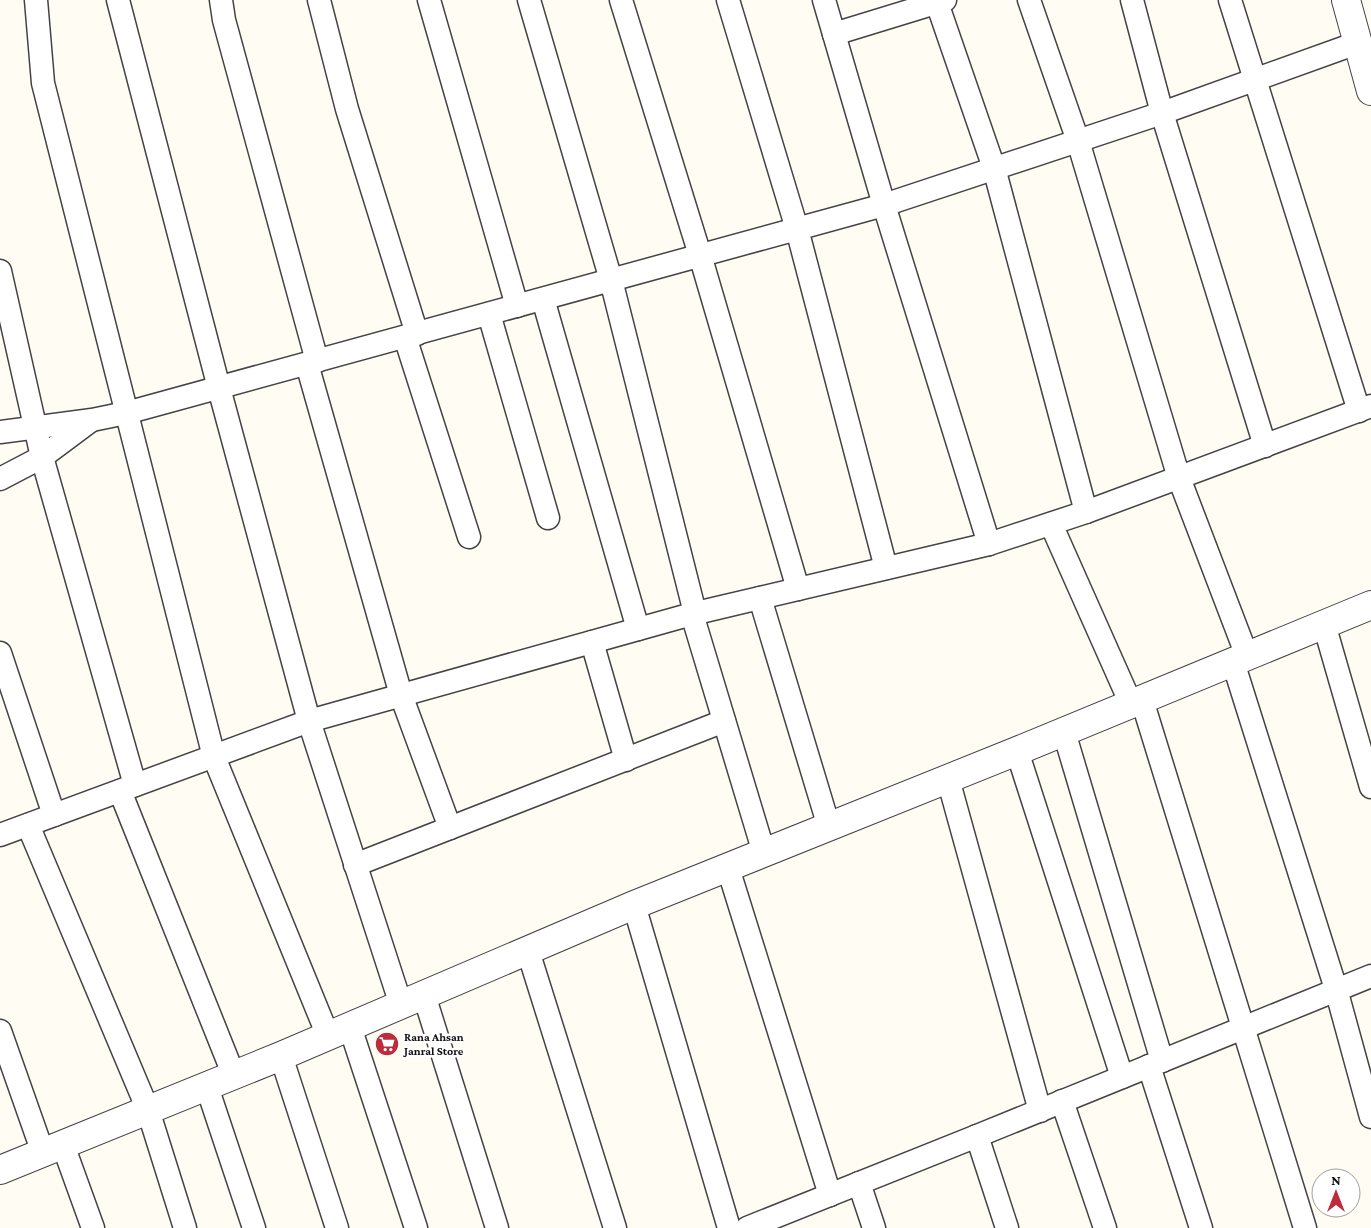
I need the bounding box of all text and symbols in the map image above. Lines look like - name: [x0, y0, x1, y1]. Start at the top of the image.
- place label: Rana Ahsan Janral Store: [402, 1030, 464, 1058]
- supermarket icon: Rana Ahsan Janral Store: [374, 1031, 400, 1057]
- north arrow: [1311, 1168, 1361, 1218]
- text: N: [1331, 1172, 1341, 1188]

